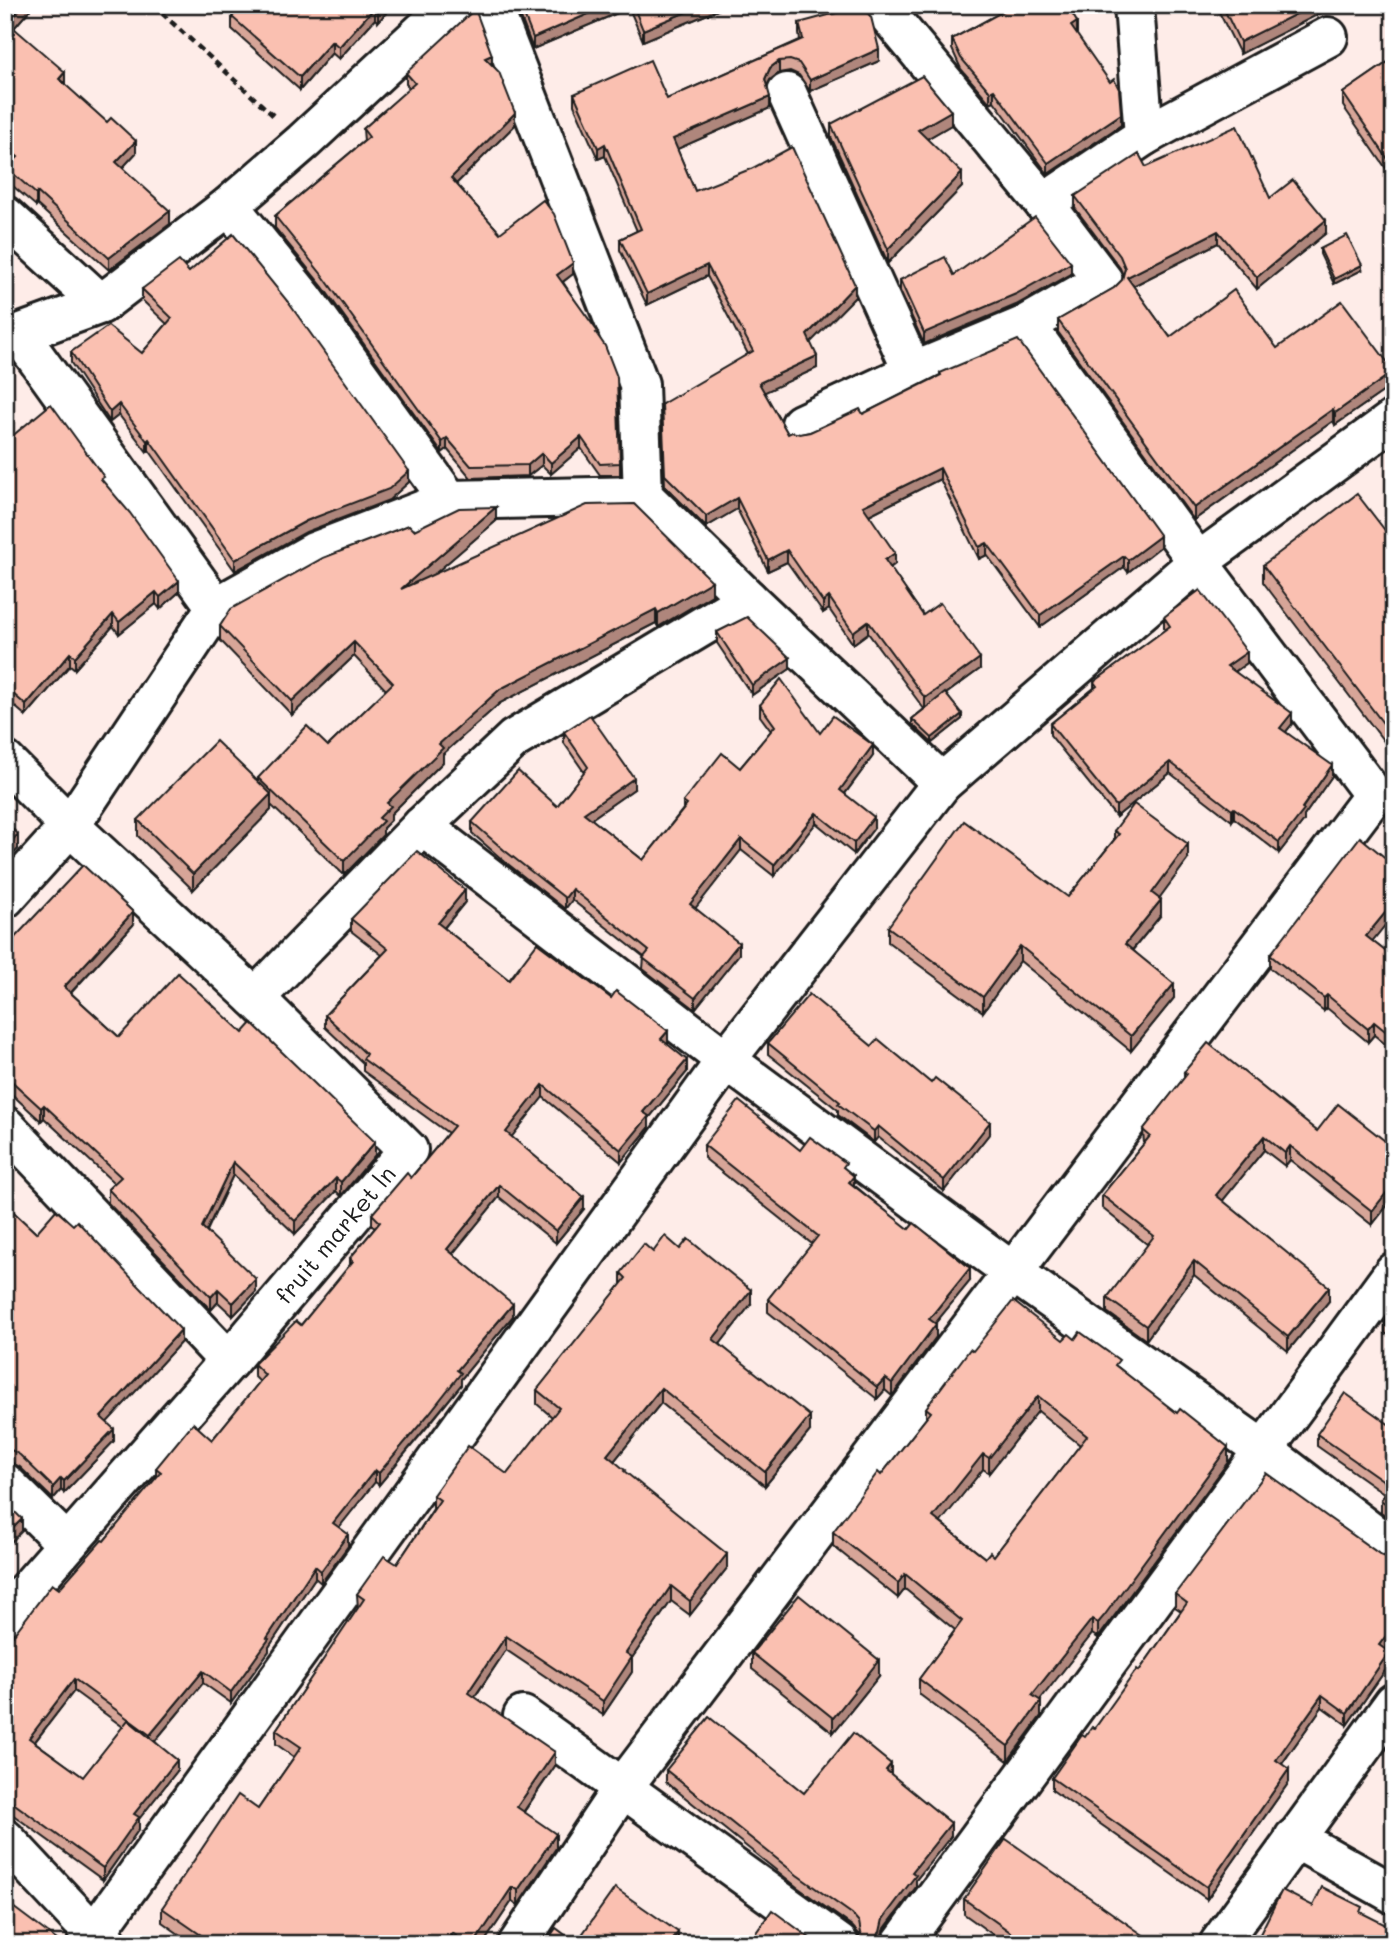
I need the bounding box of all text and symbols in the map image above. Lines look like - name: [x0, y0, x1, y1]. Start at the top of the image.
- street label: fruit market ln: [268, 1158, 402, 1310]

